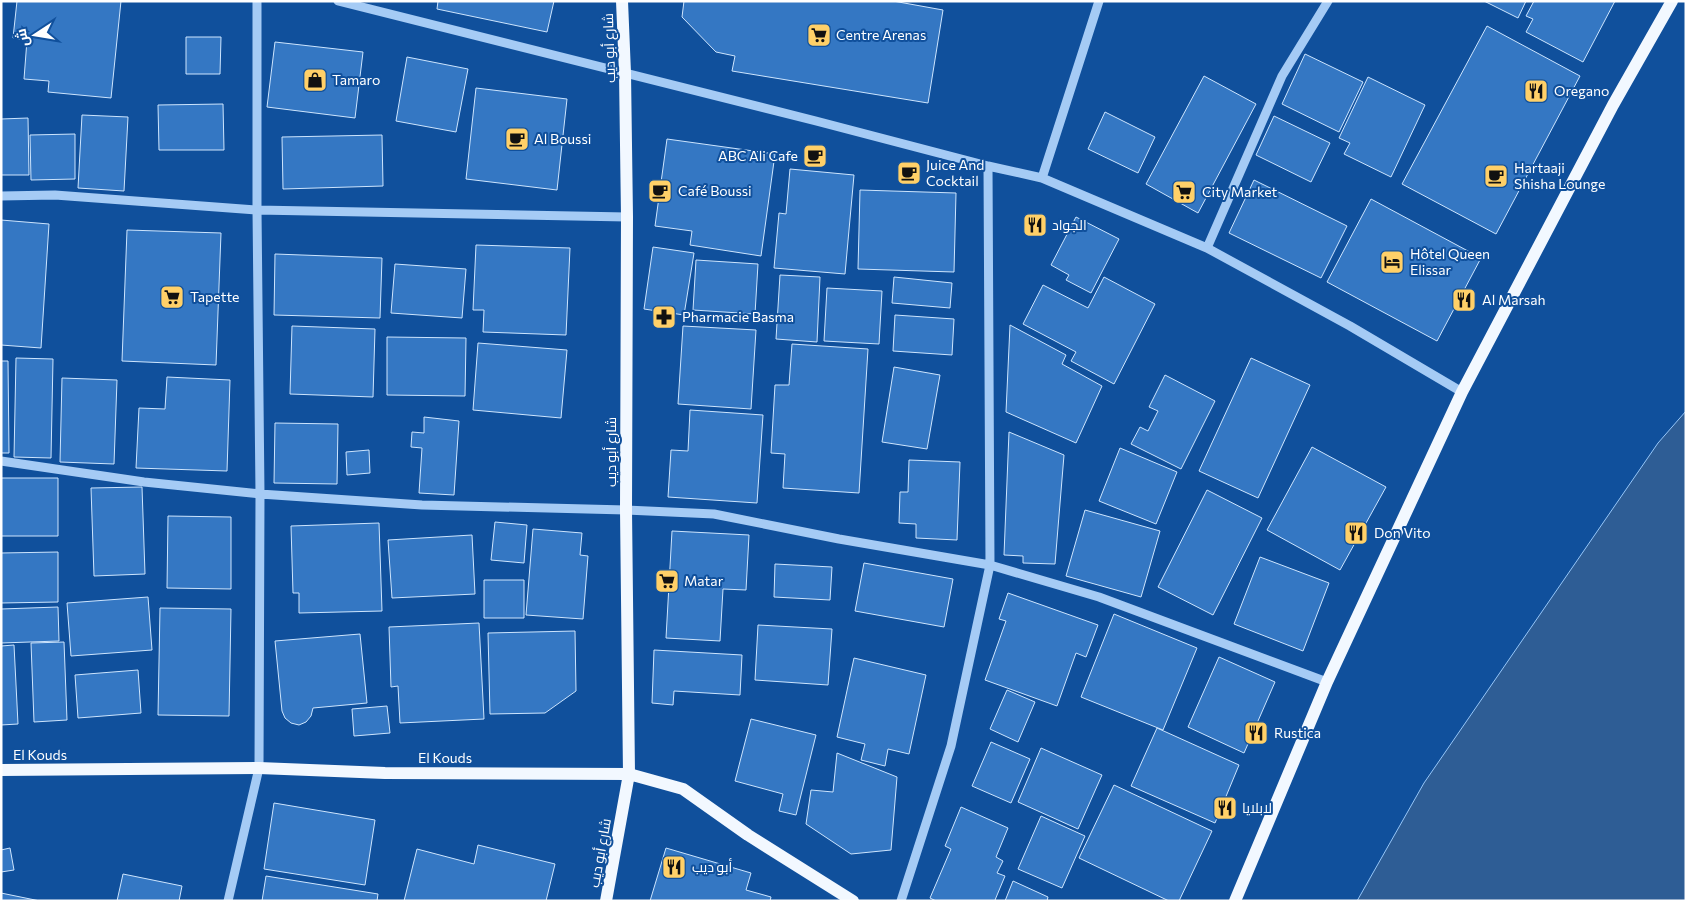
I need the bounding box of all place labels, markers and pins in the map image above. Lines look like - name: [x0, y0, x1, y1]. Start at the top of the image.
- supermarket icon: Centre Arenas: [806, 22, 832, 48]
- place label: Centre Arenas: [836, 26, 926, 43]
- shop icon: Tamaro: [302, 67, 328, 93]
- place label: Tamaro: [332, 71, 380, 88]
- restaurant icon: Oregano: [1523, 78, 1549, 104]
- place label: Oregano: [1554, 82, 1609, 99]
- cafe icon: Al Boussi: [504, 126, 530, 152]
- place label: Al Boussi: [534, 130, 591, 147]
- cafe icon: ABC Ali Cafe: [802, 143, 828, 169]
- place label: ABC Ali Cafe: [718, 147, 798, 164]
- place label: Juice And Cocktail: [926, 156, 984, 189]
- place label: Hartaaji Shisha Lounge: [1514, 159, 1605, 192]
- cafe icon: Juice And Cocktail: [896, 160, 922, 186]
- cafe icon: Hartaaji Shisha Lounge: [1483, 163, 1509, 189]
- cafe icon: Café Boussi: [647, 178, 673, 204]
- supermarket icon: City Market: [1171, 179, 1197, 205]
- place label: Café Boussi: [678, 182, 752, 199]
- place label: City Market: [1202, 183, 1278, 200]
- restaurant icon: الجواد: [1022, 212, 1048, 238]
- place label: الجواد: [1052, 216, 1087, 233]
- place label: Hôtel Queen Elissar: [1410, 245, 1490, 278]
- hotel icon: Hôtel Queen Elissar: [1379, 249, 1405, 275]
- supermarket icon: Tapette: [159, 284, 185, 310]
- restaurant icon: Al Marsah: [1451, 287, 1477, 313]
- place label: Tapette: [190, 288, 239, 305]
- place label: Al Marsah: [1482, 291, 1546, 308]
- pharmacy icon: Pharmacie Basma: [651, 304, 677, 330]
- place label: Pharmacie Basma: [682, 308, 794, 325]
- restaurant icon: Don Vito: [1343, 520, 1369, 546]
- place label: Don Vito: [1374, 524, 1431, 541]
- supermarket icon: Matar: [654, 568, 680, 594]
- place label: Matar: [684, 572, 724, 589]
- restaurant icon: Rustica: [1243, 720, 1269, 746]
- place label: Rustica: [1274, 724, 1321, 741]
- restaurant icon: لابلايا: [1212, 795, 1238, 821]
- place label: لابلايا: [1242, 799, 1272, 816]
- restaurant icon: أبو ديب: [661, 854, 687, 880]
- place label: أبو ديب: [692, 858, 732, 875]

